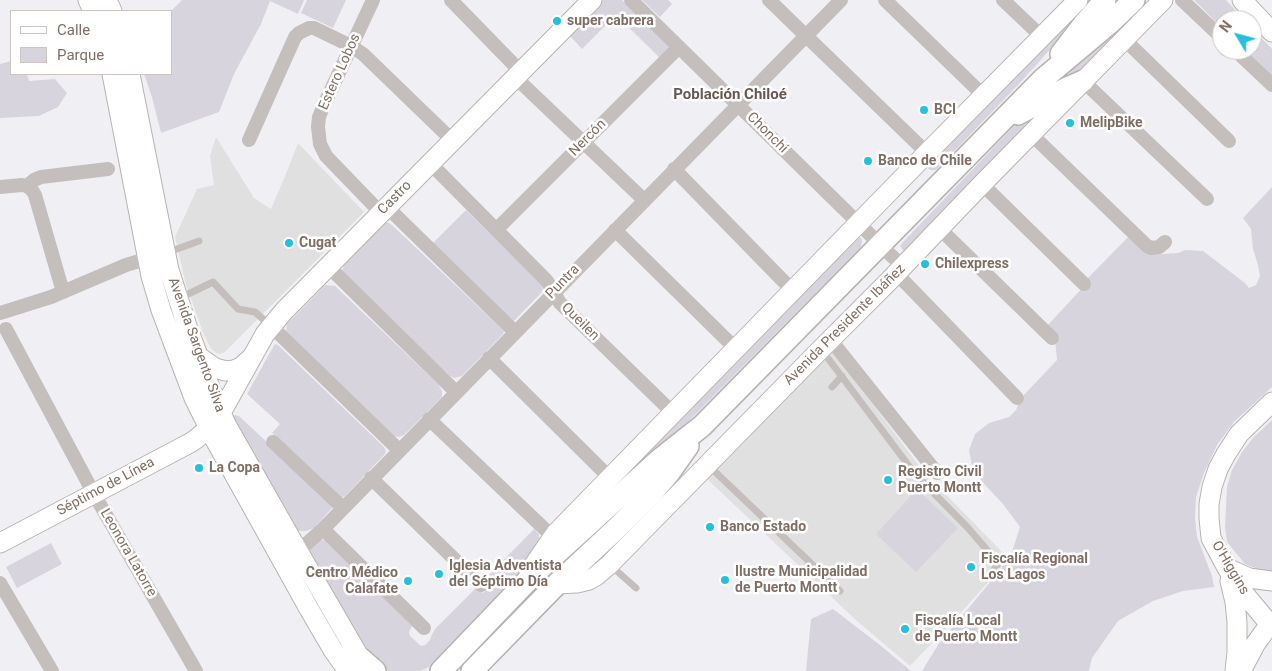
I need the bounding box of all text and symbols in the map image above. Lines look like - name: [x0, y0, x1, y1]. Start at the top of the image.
- legend: [10, 10, 172, 75]
- north arrow: [1212, 10, 1262, 60]
- place label: super cabrera: [567, 13, 654, 29]
- marker: super cabrera: [551, 15, 563, 27]
- text: N: [1216, 18, 1235, 35]
- text: Calle: [57, 21, 90, 39]
- street label: Estero Lobos: [316, 31, 364, 113]
- text: Parque: [57, 46, 104, 64]
- district label: Población Chiloé: [673, 86, 787, 104]
- place label: BCI: [934, 102, 956, 118]
- marker: BCI: [918, 104, 930, 116]
- street label: Chonchi: [743, 109, 791, 157]
- place label: MelipBike: [1080, 115, 1143, 131]
- street label: Nercón: [566, 116, 610, 160]
- marker: MelipBike: [1064, 117, 1076, 129]
- place label: Banco de Chile: [878, 153, 972, 169]
- marker: Banco de Chile: [862, 155, 874, 167]
- street label: Castro: [375, 178, 415, 218]
- place label: Cugat: [299, 235, 336, 251]
- marker: Cugat: [283, 237, 295, 249]
- place label: Chilexpress: [935, 256, 1009, 272]
- marker: Chilexpress: [919, 258, 931, 270]
- street label: Puntra: [543, 261, 583, 303]
- street label: Avenida Presidente Ibáñez: [781, 261, 909, 389]
- street label: Avenida Sargento Silva: [164, 275, 228, 415]
- street label: Queilen: [558, 300, 602, 344]
- street label: Séptimo de Línea: [54, 454, 158, 520]
- place label: La Copa: [209, 460, 260, 476]
- marker: La Copa: [193, 462, 205, 474]
- place label: Registro Civil Puerto Montt: [898, 464, 982, 497]
- marker: Registro Civil Puerto Montt: [882, 474, 894, 486]
- street label: Leonora Latorre: [96, 506, 160, 600]
- place label: Banco Estado: [720, 519, 806, 535]
- marker: Banco Estado: [704, 521, 716, 533]
- street label: O'Higgins: [1207, 538, 1253, 598]
- place label: Fiscalía Regional Los Lagos: [981, 551, 1088, 584]
- place label: Iglesia Adventista del Séptimo Día: [449, 558, 562, 590]
- marker: Fiscalía Regional Los Lagos: [965, 561, 977, 573]
- place label: Ilustre Municipalidad de Puerto Montt: [735, 564, 867, 596]
- place label: Centro Médico Calafate: [306, 565, 398, 598]
- marker: Iglesia Adventista del Séptimo Día: [433, 568, 445, 580]
- marker: Ilustre Municipalidad de Puerto Montt: [719, 574, 731, 586]
- marker: Centro Médico Calafate: [402, 575, 414, 587]
- place label: Fiscalía Local de Puerto Montt: [915, 613, 1017, 646]
- marker: Fiscalía Local de Puerto Montt: [899, 623, 911, 635]

